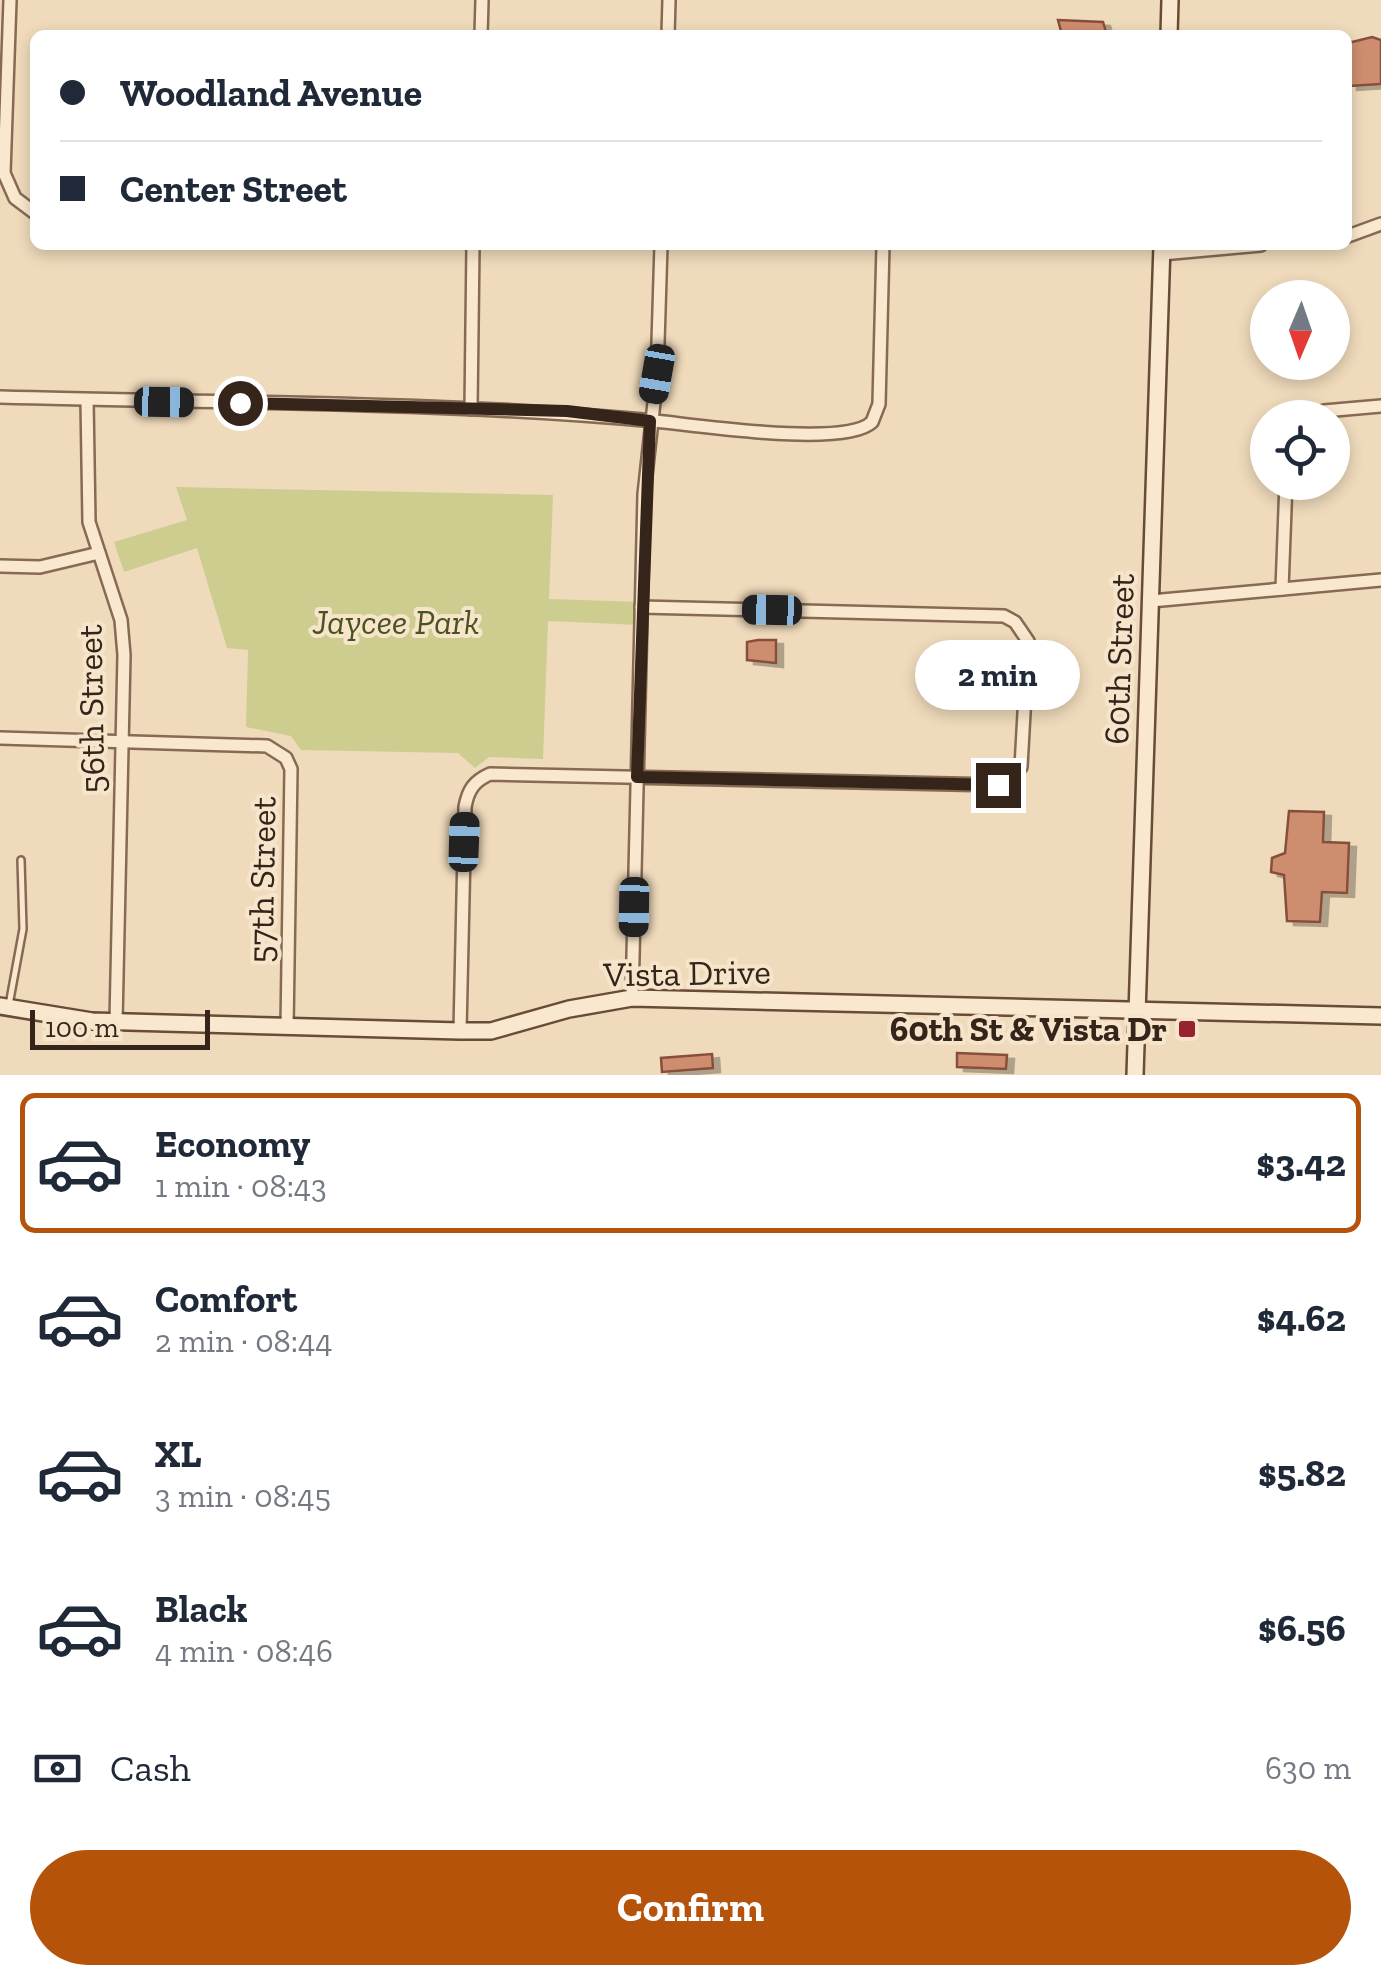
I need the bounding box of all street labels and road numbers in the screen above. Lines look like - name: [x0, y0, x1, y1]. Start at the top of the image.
- street label: 60th Street: [1095, 573, 1143, 745]
- street label: 56th Street: [69, 624, 113, 794]
- street label: 57th Street: [240, 796, 284, 964]
- street label: Vista Drive: [602, 951, 771, 995]

